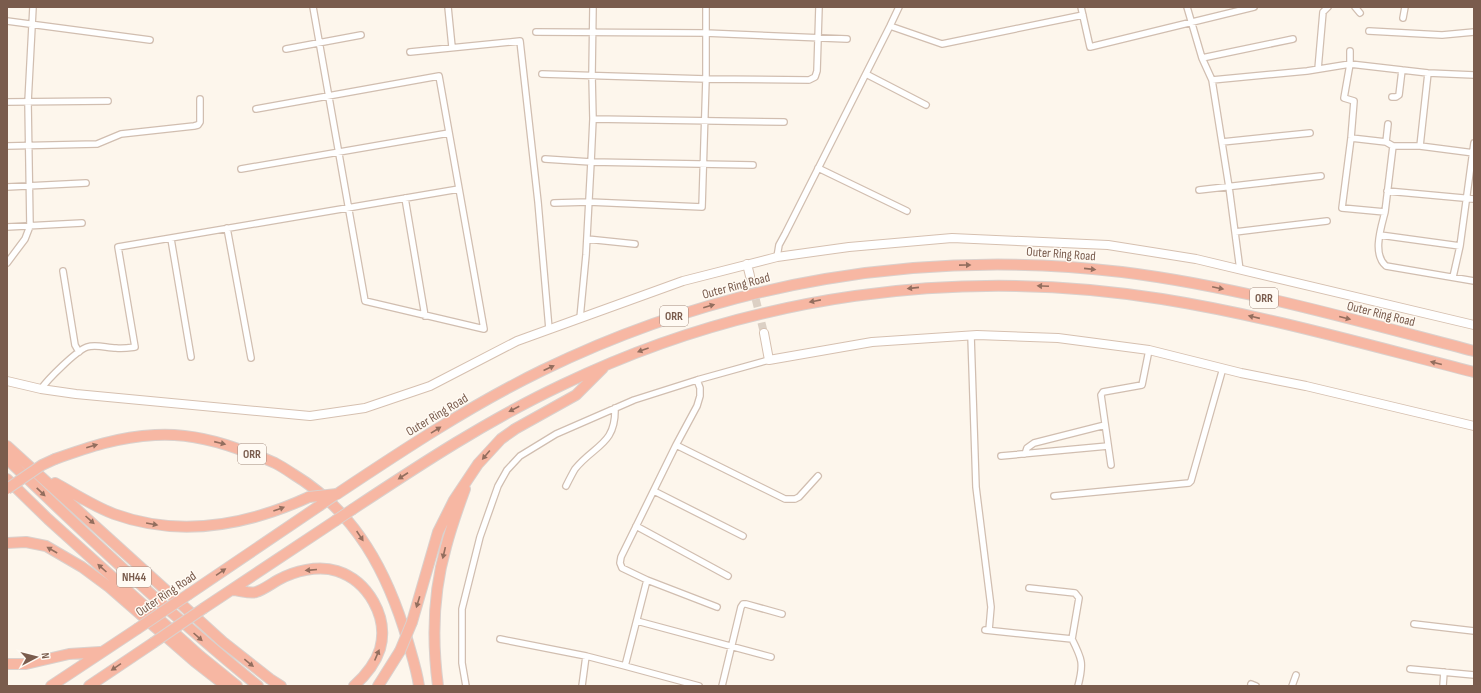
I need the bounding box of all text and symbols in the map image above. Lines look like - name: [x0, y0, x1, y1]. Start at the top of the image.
- street label: Outer Ring Road: [1026, 244, 1096, 264]
- one-way arrow: [959, 262, 972, 268]
- one-way arrow: [1084, 266, 1096, 272]
- street label: Outer Ring Road: [700, 269, 772, 303]
- one-way arrow: [1037, 283, 1049, 290]
- one-way arrow: [907, 285, 919, 292]
- one-way arrow: [1212, 286, 1224, 292]
- road number: ORR: [1250, 288, 1278, 308]
- street label: Outer Ring Road: [1345, 298, 1417, 330]
- one-way arrow: [809, 299, 821, 305]
- one-way arrow: [703, 303, 715, 309]
- road number: ORR: [660, 306, 688, 326]
- one-way arrow: [1248, 314, 1261, 320]
- one-way arrow: [1339, 315, 1351, 321]
- one-way arrow: [636, 347, 648, 353]
- one-way arrow: [1430, 359, 1442, 365]
- one-way arrow: [543, 365, 554, 371]
- street label: Outer Ring Road: [403, 390, 471, 440]
- one-way arrow: [508, 406, 520, 412]
- one-way arrow: [431, 426, 441, 434]
- one-way arrow: [214, 440, 226, 446]
- one-way arrow: [86, 443, 98, 449]
- road number: ORR: [238, 444, 266, 464]
- one-way arrow: [481, 450, 490, 461]
- one-way arrow: [397, 472, 408, 480]
- one-way arrow: [36, 487, 46, 497]
- one-way arrow: [274, 506, 286, 512]
- one-way arrow: [85, 515, 95, 525]
- one-way arrow: [146, 521, 158, 527]
- one-way arrow: [356, 531, 364, 541]
- one-way arrow: [46, 546, 58, 553]
- one-way arrow: [441, 547, 447, 559]
- one-way arrow: [97, 563, 107, 573]
- road number: NH44: [117, 567, 151, 587]
- one-way arrow: [305, 567, 318, 573]
- street label: Outer Ring Road: [133, 568, 199, 620]
- one-way arrow: [216, 568, 226, 576]
- one-way arrow: [415, 597, 421, 609]
- one-way arrow: [193, 632, 203, 641]
- north arrow: [16, 637, 56, 677]
- one-way arrow: [374, 650, 380, 661]
- text: N: [39, 652, 52, 660]
- one-way arrow: [244, 659, 255, 667]
- one-way arrow: [111, 663, 121, 671]

